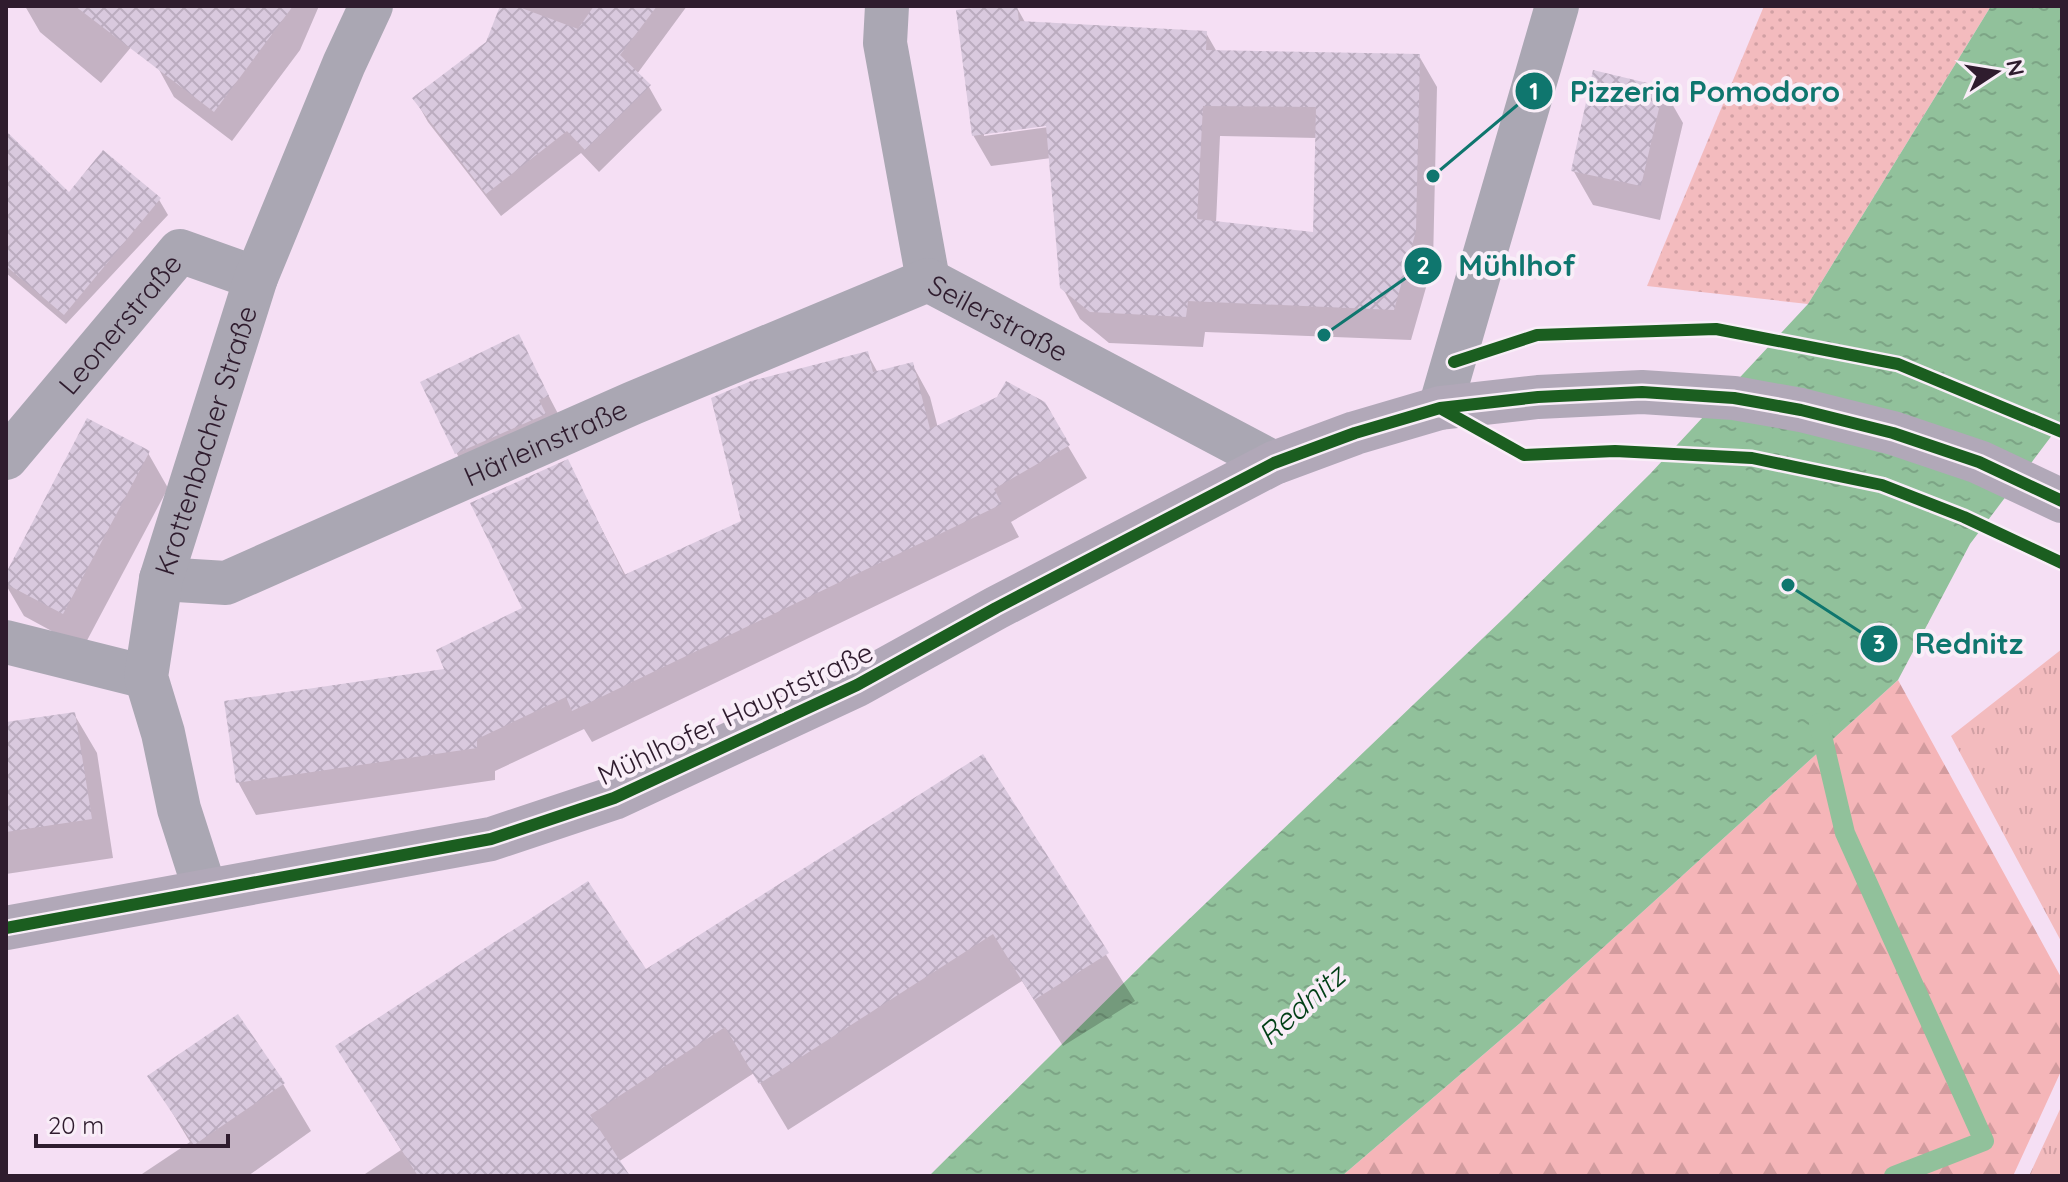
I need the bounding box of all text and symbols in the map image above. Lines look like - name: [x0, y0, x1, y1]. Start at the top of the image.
- north arrow: [1956, 32, 2036, 112]
- text: N: [2000, 57, 2031, 79]
- callout: Pizzeria Pomodoro: [1514, 64, 1857, 118]
- text: Pizzeria Pomodoro: [1570, 72, 1840, 110]
- text: 1: [1529, 76, 1539, 106]
- callout: Mühlhof: [1403, 239, 1592, 293]
- street label: Leonerstraße: [50, 246, 188, 401]
- text: Mühlhof: [1458, 246, 1576, 284]
- text: 2: [1416, 250, 1430, 280]
- street label: Seilerstraße: [923, 266, 1075, 369]
- street label: Krottenbacher Straße: [146, 301, 264, 579]
- street label: Härleinstraße: [458, 391, 632, 493]
- callout: Rednitz: [1859, 617, 2040, 671]
- text: Rednitz: [1915, 624, 2023, 662]
- text: 3: [1873, 628, 1885, 658]
- street label: Mühlhofer Hauptstraße: [592, 634, 878, 792]
- water label: Rednitz: [1250, 955, 1354, 1053]
- scale bar: [36, 1098, 228, 1148]
- text: 20 m: [48, 1110, 104, 1140]

